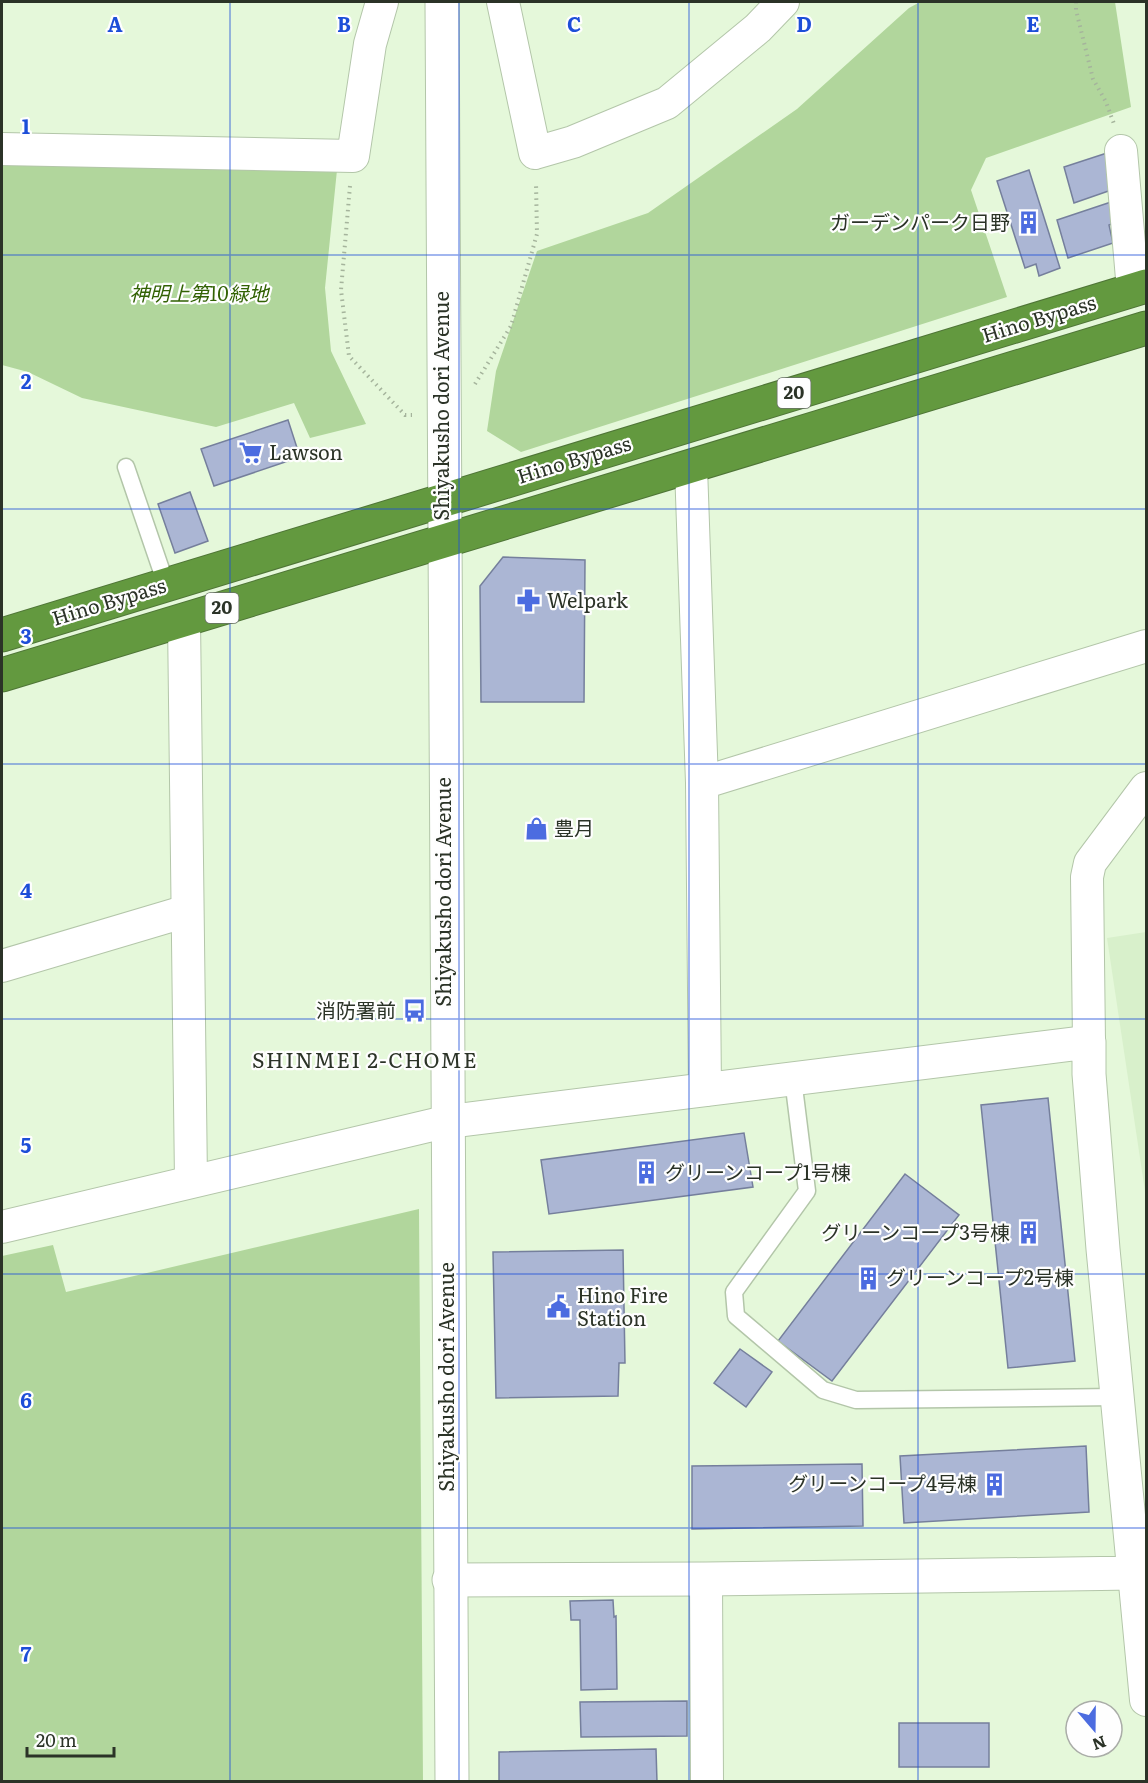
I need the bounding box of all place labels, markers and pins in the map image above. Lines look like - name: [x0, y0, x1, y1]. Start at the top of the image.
- place label: ガーデンパーク日野: [830, 206, 1010, 236]
- building icon: ガーデンパーク日野: [1015, 210, 1041, 236]
- place label: Lawson: [269, 436, 343, 466]
- supermarket icon: Lawson: [238, 440, 264, 466]
- place label: Welpark: [547, 584, 629, 614]
- pharmacy icon: Welpark: [516, 588, 542, 614]
- place label: 豊月: [554, 812, 594, 842]
- shop icon: 豊月: [523, 816, 549, 842]
- place label: 消防署前: [316, 994, 396, 1024]
- bus stop icon: 消防署前: [401, 998, 427, 1024]
- place label: グリーンコープ1号棟: [665, 1156, 851, 1186]
- building icon: グリーンコープ1号棟: [634, 1160, 660, 1186]
- place label: グリーンコープ3号棟: [821, 1216, 1010, 1246]
- building icon: グリーンコープ3号棟: [1015, 1220, 1041, 1246]
- place label: グリーンコープ2号棟: [886, 1261, 1074, 1291]
- building icon: グリーンコープ2号棟: [855, 1265, 881, 1291]
- place label: Hino Fire Station: [577, 1279, 668, 1332]
- public building icon: Hino Fire Station: [546, 1294, 572, 1320]
- place label: グリーンコープ4号棟: [788, 1467, 977, 1497]
- building icon: グリーンコープ4号棟: [982, 1471, 1008, 1497]

